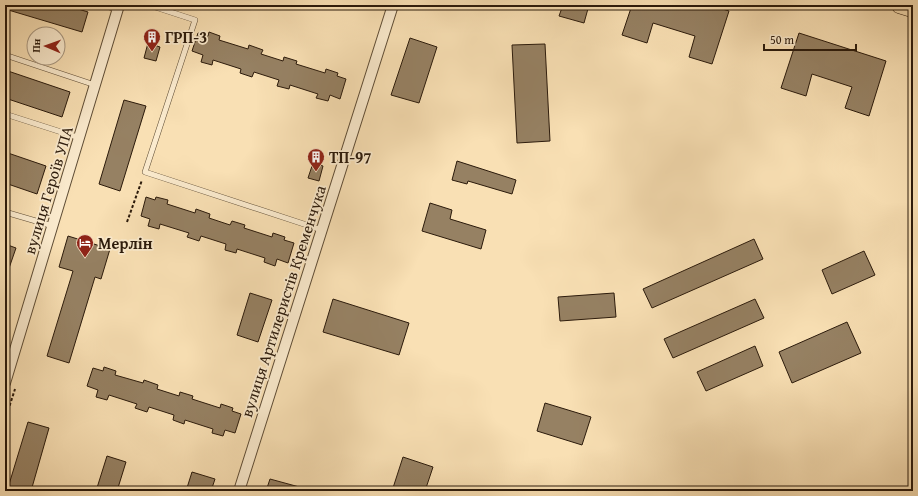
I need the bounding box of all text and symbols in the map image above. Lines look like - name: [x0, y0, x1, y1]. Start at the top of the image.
- place label: ГРП-3: [165, 25, 207, 49]
- north arrow: [26, 26, 66, 66]
- scale bar: [764, 26, 856, 52]
- building icon: ГРП-3: [142, 27, 162, 52]
- text: 50 m: [770, 31, 794, 48]
- text: Пн: [28, 38, 44, 53]
- street label: вулиця Героїв УПА: [17, 123, 79, 257]
- place label: ТП-97: [329, 145, 372, 169]
- building icon: ТП-97: [306, 147, 326, 172]
- street label: вулиця Артилеристів Кременчука: [234, 182, 332, 420]
- place label: Мерлін: [98, 231, 153, 255]
- hotel icon: Мерлін: [75, 233, 95, 258]

